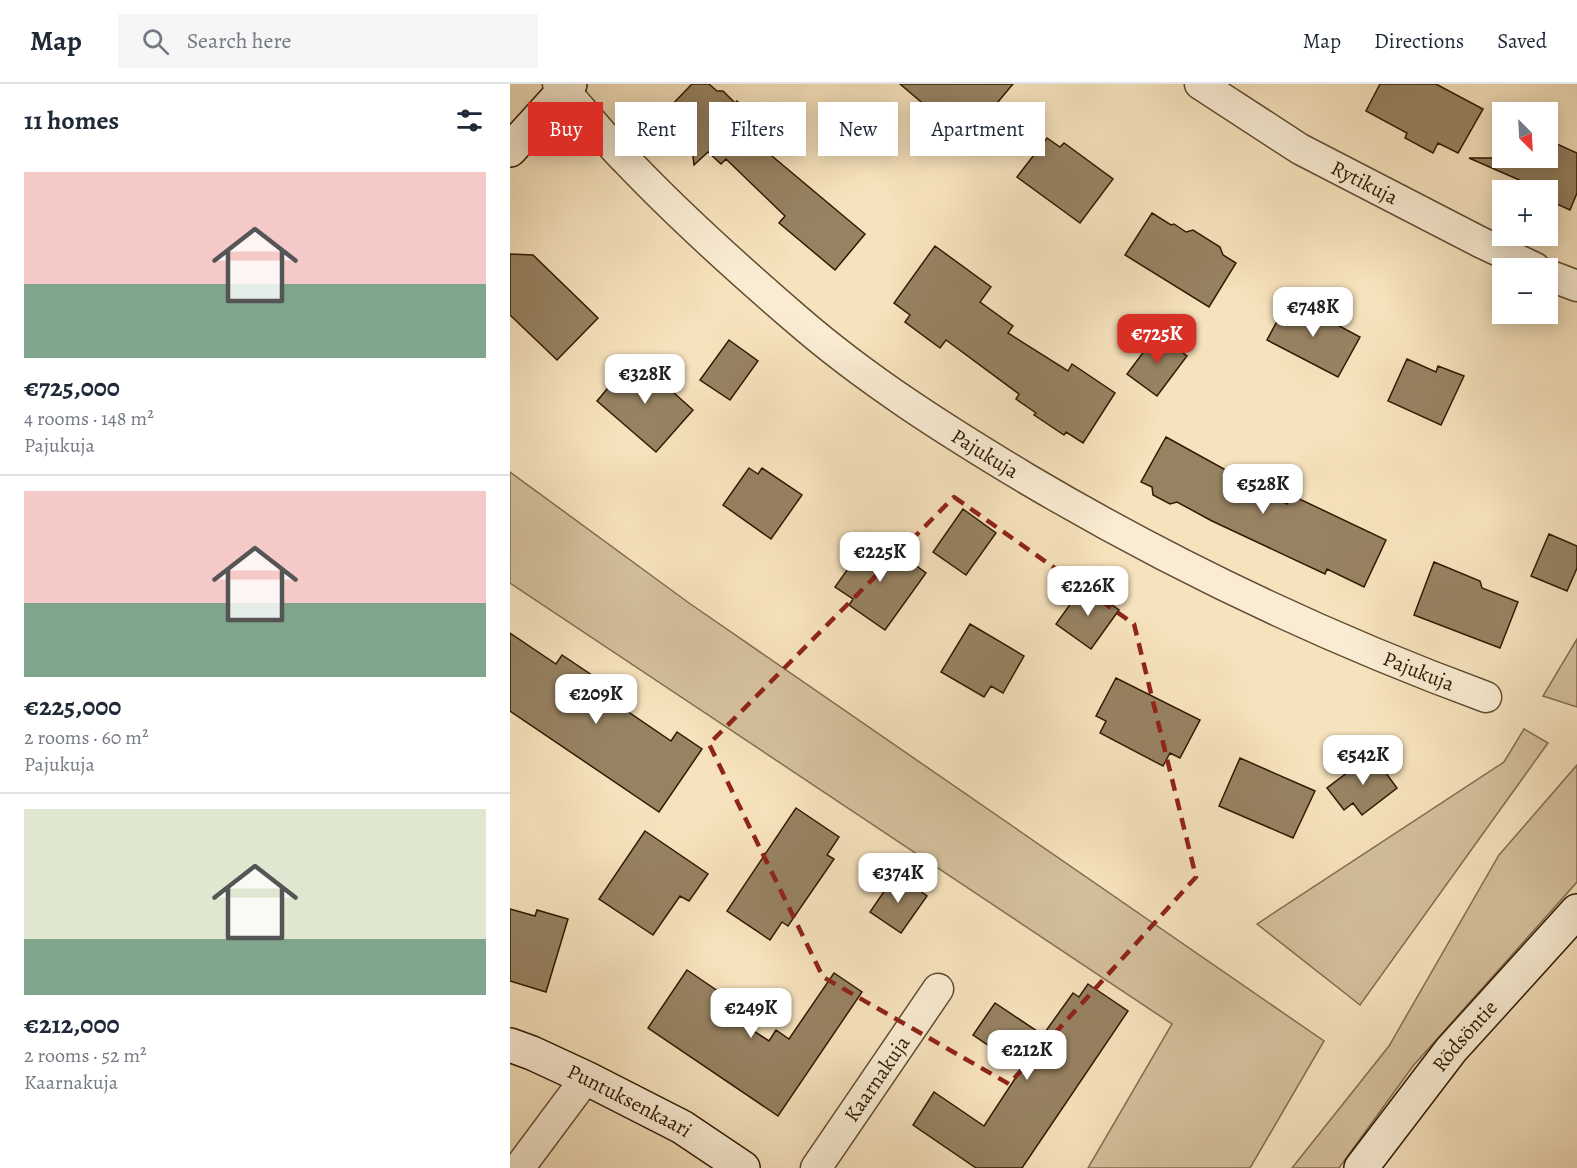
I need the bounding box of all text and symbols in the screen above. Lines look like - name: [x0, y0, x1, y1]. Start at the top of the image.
- search box: [118, 14, 538, 68]
- text: Map: [30, 22, 82, 60]
- icon: search: [139, 25, 172, 58]
- text: Search here: [187, 26, 291, 56]
- text: Map: [1303, 27, 1341, 55]
- text: Directions: [1374, 27, 1464, 55]
- text: Saved: [1497, 27, 1547, 55]
- chip: Buy: [528, 102, 603, 156]
- chip: Rent: [615, 102, 697, 156]
- chip: Filters: [709, 102, 806, 156]
- chip: New: [818, 102, 898, 156]
- chip: Apartment: [910, 102, 1045, 156]
- north arrow: [1492, 102, 1558, 168]
- map controls: [1492, 102, 1558, 324]
- text: 11 homes: [24, 103, 119, 138]
- icon: filters: [453, 104, 486, 137]
- street label: Rytikuja: [1326, 154, 1403, 211]
- button: +: [1492, 180, 1558, 246]
- icon: home: [201, 211, 309, 319]
- button: −: [1492, 258, 1558, 324]
- pin: €748K: [1271, 287, 1355, 338]
- text: €748K: [1287, 293, 1339, 320]
- pin: €725K: [1115, 314, 1199, 365]
- text: €725K: [1131, 320, 1183, 347]
- pin: €328K: [603, 354, 687, 405]
- text: €328K: [619, 360, 671, 387]
- text: €725,000: [24, 370, 120, 405]
- text: 4 rooms · 148 m²: [24, 405, 154, 432]
- street label: Pajukuja: [946, 422, 1024, 485]
- text: Pajukuja: [24, 432, 95, 459]
- pin: €528K: [1221, 464, 1305, 515]
- text: €528K: [1237, 470, 1289, 497]
- icon: home: [201, 530, 309, 638]
- pin: €225K: [838, 532, 922, 583]
- text: €225K: [854, 538, 906, 565]
- pin: €226K: [1046, 566, 1130, 617]
- text: €226K: [1061, 572, 1115, 599]
- street label: Pajukuja: [1379, 644, 1459, 698]
- pin: €209K: [554, 674, 638, 725]
- text: €209K: [569, 680, 623, 707]
- text: €225,000: [24, 689, 121, 724]
- text: 2 rooms · 60 m²: [24, 724, 148, 751]
- pin: €542K: [1321, 735, 1405, 786]
- text: €542K: [1337, 741, 1389, 768]
- text: Pajukuja: [24, 751, 95, 778]
- icon: home: [201, 848, 309, 956]
- pin: €374K: [856, 853, 940, 904]
- text: €374K: [872, 859, 924, 886]
- pin: €249K: [709, 988, 793, 1039]
- text: €249K: [725, 994, 777, 1021]
- street label: Rödsöntie: [1425, 994, 1504, 1077]
- text: €212,000: [24, 1007, 120, 1042]
- street label: Kaarnakuja: [837, 1030, 916, 1127]
- pin: €212K: [985, 1030, 1069, 1081]
- text: €212K: [1001, 1036, 1053, 1063]
- text: 2 rooms · 52 m²: [24, 1042, 147, 1069]
- street label: Puntuksenkaari: [563, 1057, 698, 1144]
- text: Kaarnakuja: [24, 1069, 118, 1096]

